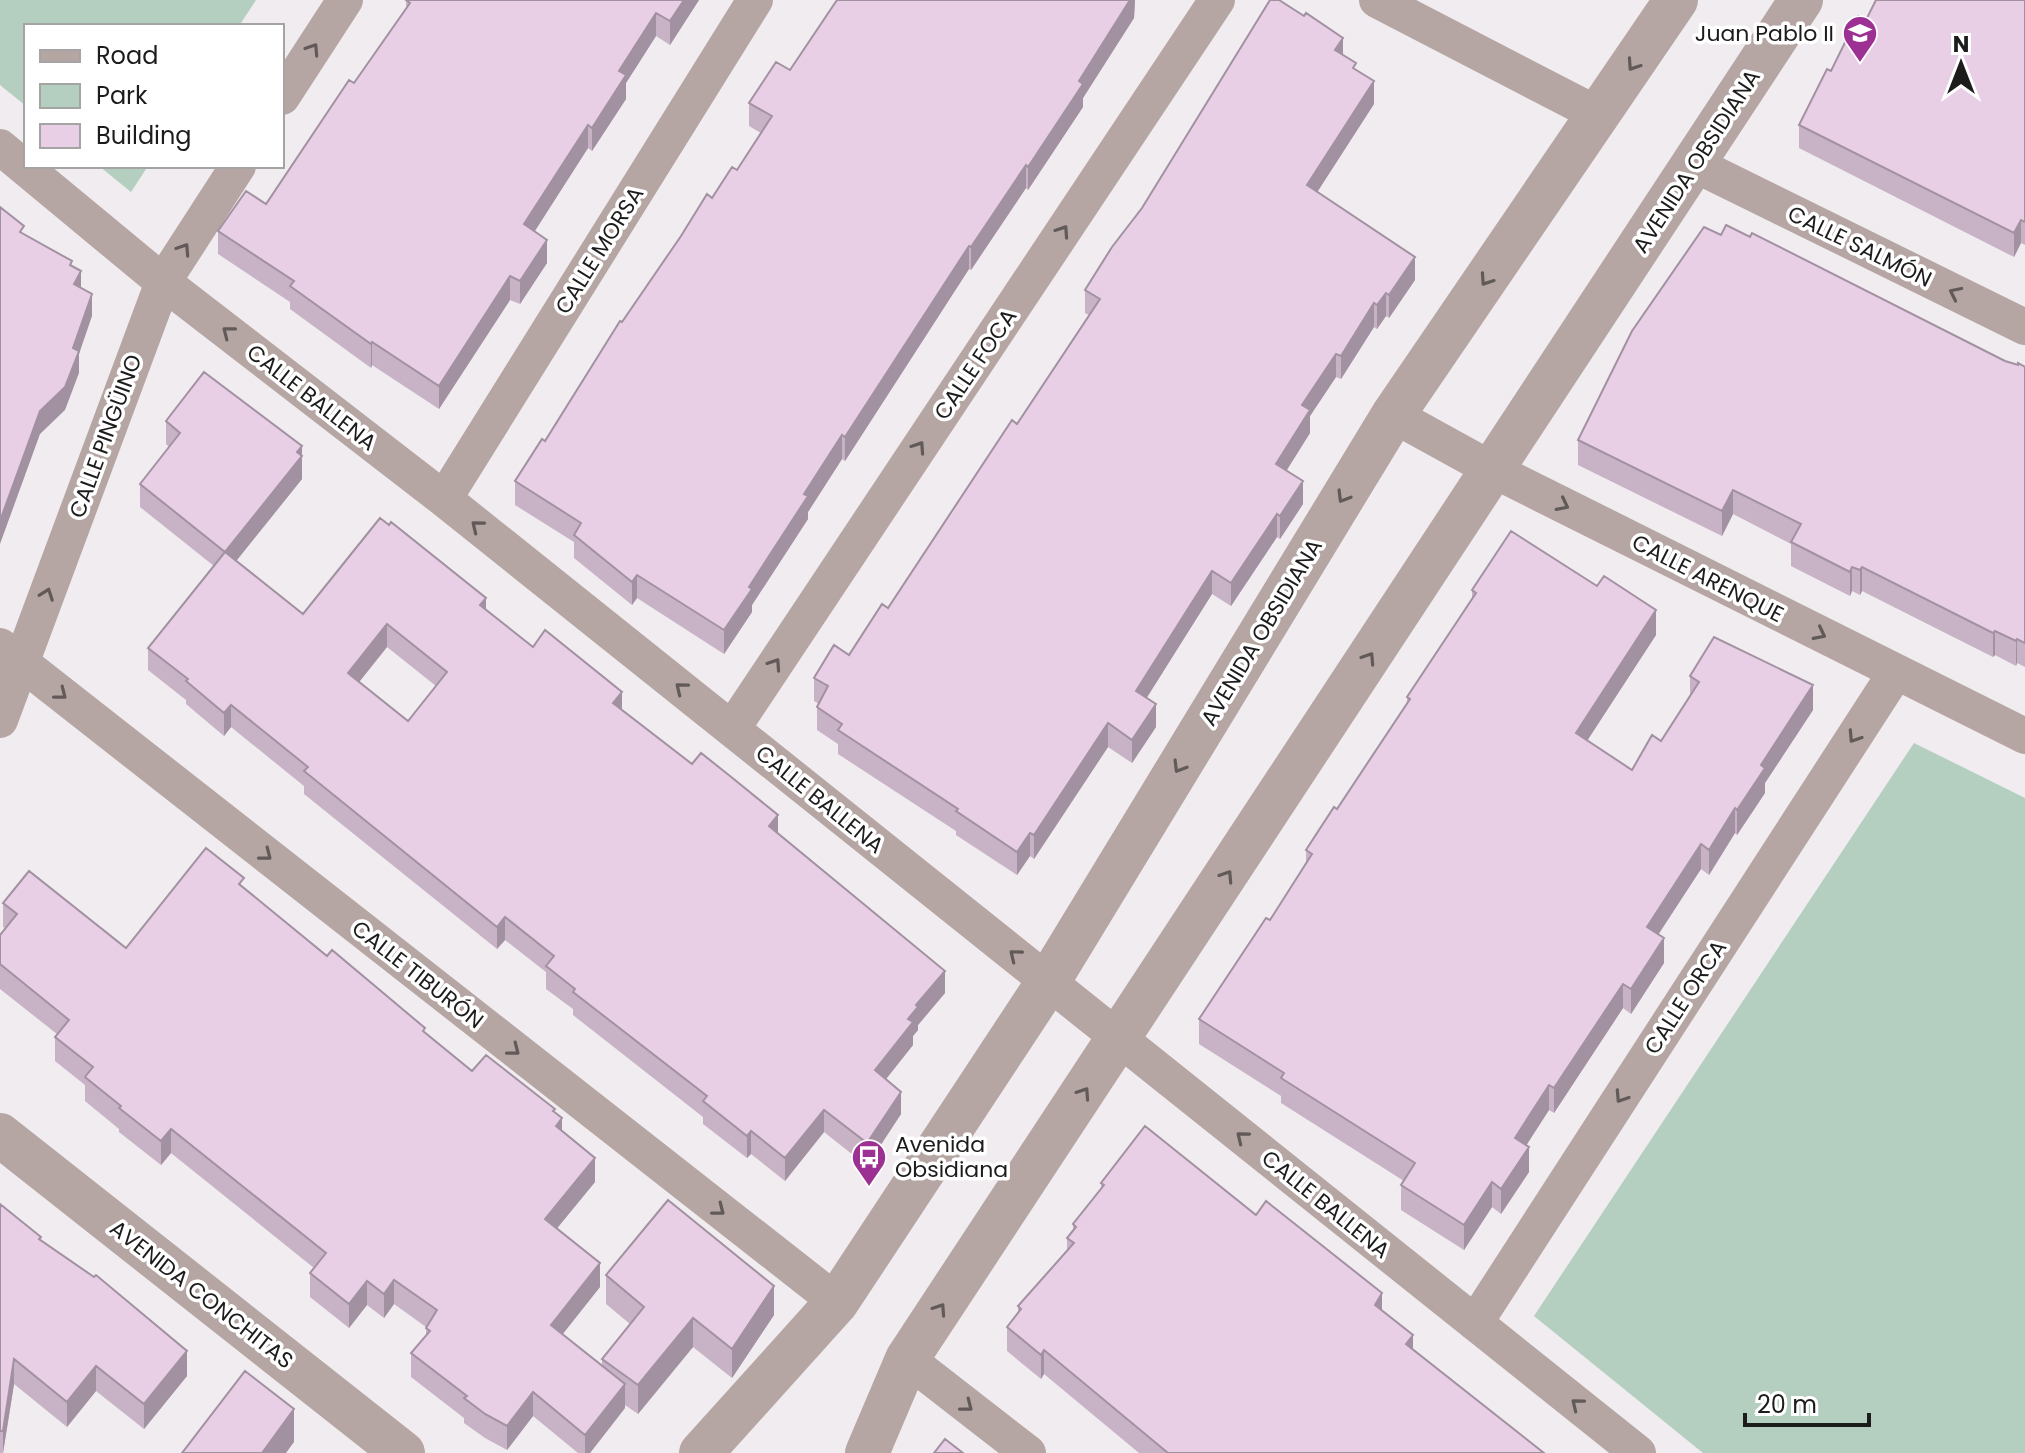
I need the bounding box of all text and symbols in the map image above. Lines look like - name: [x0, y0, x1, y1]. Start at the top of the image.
- school or university icon: Juan Pablo II: [1841, 14, 1879, 64]
- place label: Juan Pablo II: [1695, 18, 1834, 49]
- legend: [24, 24, 284, 168]
- north arrow: [1921, 24, 2001, 104]
- text: N: [1953, 29, 1969, 60]
- text: Road: [96, 39, 158, 72]
- one-way arrow: [304, 43, 319, 57]
- one-way arrow: [1627, 56, 1642, 71]
- street label: AVENIDA OBSIDIANA: [1625, 63, 1768, 259]
- text: Park: [96, 79, 148, 112]
- text: Building: [96, 119, 192, 152]
- street label: CALLE MORSA: [548, 180, 651, 320]
- street label: CALLE SALMÓN: [1782, 198, 1937, 295]
- one-way arrow: [1054, 225, 1069, 240]
- one-way arrow: [174, 244, 189, 258]
- one-way arrow: [1481, 271, 1496, 285]
- one-way arrow: [1949, 287, 1963, 303]
- street label: CALLE FOCA: [927, 302, 1024, 426]
- one-way arrow: [223, 327, 237, 342]
- street label: CALLE BALLENA: [240, 337, 383, 458]
- street label: CALLE PINGÜINO: [62, 350, 149, 522]
- one-way arrow: [909, 442, 924, 456]
- one-way arrow: [1338, 488, 1353, 503]
- one-way arrow: [1554, 495, 1569, 511]
- one-way arrow: [472, 521, 486, 536]
- street label: CALLE ARENQUE: [1627, 527, 1789, 630]
- street label: AVENIDA OBSIDIANA: [1193, 533, 1330, 732]
- one-way arrow: [37, 588, 53, 602]
- one-way arrow: [1812, 624, 1827, 640]
- one-way arrow: [1360, 652, 1375, 667]
- one-way arrow: [765, 658, 780, 673]
- one-way arrow: [675, 683, 690, 698]
- one-way arrow: [52, 684, 66, 699]
- one-way arrow: [1848, 728, 1863, 743]
- street label: CALLE BALLENA: [749, 738, 891, 861]
- one-way arrow: [1173, 758, 1189, 773]
- one-way arrow: [257, 845, 272, 859]
- one-way arrow: [1217, 870, 1232, 884]
- street label: CALLE TIBURÓN: [345, 913, 490, 1036]
- street label: CALLE ORCA: [1637, 934, 1734, 1060]
- one-way arrow: [1010, 950, 1024, 965]
- one-way arrow: [505, 1040, 520, 1054]
- one-way arrow: [1074, 1087, 1089, 1101]
- one-way arrow: [1616, 1088, 1631, 1102]
- place label: Avenida Obsidiana: [895, 1129, 1008, 1185]
- one-way arrow: [1237, 1132, 1252, 1147]
- bus stop icon: Avenida Obsidiana: [850, 1138, 888, 1188]
- street label: CALLE BALLENA: [1255, 1143, 1397, 1266]
- one-way arrow: [710, 1200, 724, 1215]
- street label: AVENIDA CONCHITAS: [103, 1213, 300, 1376]
- one-way arrow: [930, 1304, 945, 1318]
- scale bar: [1745, 1377, 1869, 1427]
- text: 20 m: [1757, 1388, 1817, 1421]
- one-way arrow: [958, 1396, 973, 1410]
- one-way arrow: [1571, 1400, 1586, 1414]

